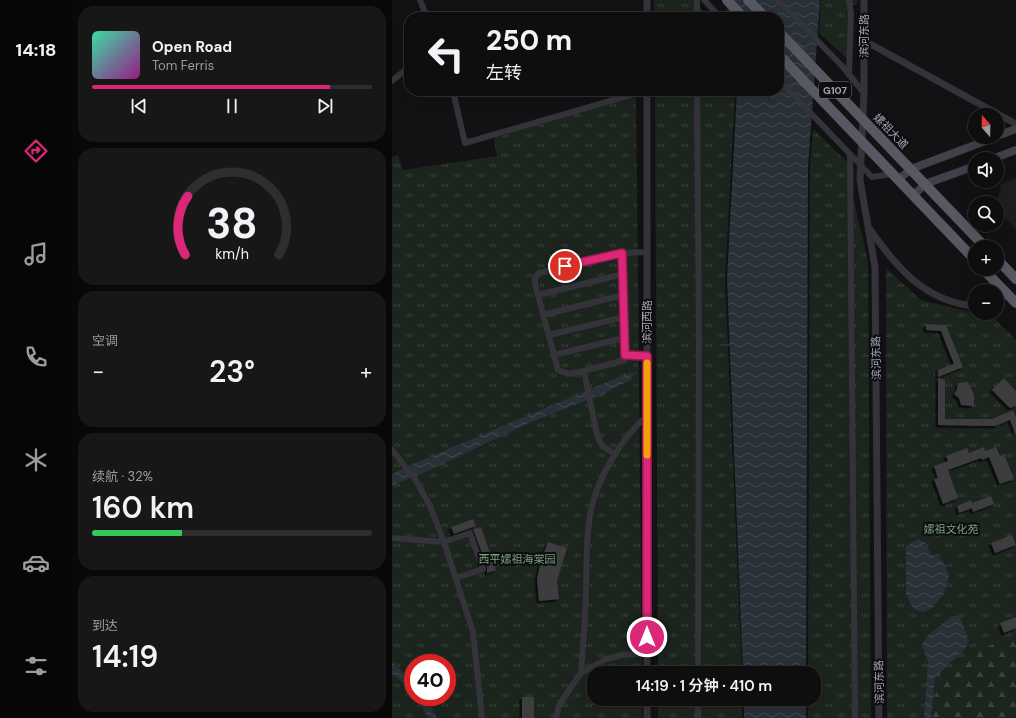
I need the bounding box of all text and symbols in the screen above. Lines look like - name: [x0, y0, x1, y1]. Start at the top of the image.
- street label: 滨河东路: [857, 14, 871, 58]
- text: 250 m: [486, 22, 572, 59]
- icon: left: [420, 28, 472, 80]
- text: Open Road: [152, 37, 232, 57]
- text: 14:18: [16, 38, 56, 62]
- text: Tom Ferris: [152, 57, 214, 74]
- text: 左转: [486, 61, 522, 85]
- road number: G107: [819, 82, 851, 98]
- icon: previous: [128, 95, 150, 117]
- icon: pause: [221, 95, 243, 117]
- icon: next: [314, 95, 336, 117]
- north arrow: [968, 108, 1004, 144]
- map controls: [968, 108, 1004, 320]
- street label: 嫘祖大道: [871, 110, 911, 152]
- icon: directions: [22, 137, 50, 165]
- button: sound: [968, 152, 1004, 188]
- text: 38: [206, 196, 258, 250]
- button: search: [968, 196, 1004, 232]
- icon: music: [22, 240, 50, 268]
- button: +: [968, 240, 1004, 276]
- text: km/h: [215, 244, 249, 262]
- pin: [548, 249, 582, 283]
- icon: arrive: [554, 255, 576, 277]
- button: −: [968, 284, 1004, 320]
- street label: 滨河西路: [640, 300, 654, 344]
- text: 空调: [92, 332, 118, 349]
- street label: 滨河东路: [869, 336, 883, 380]
- icon: phone: [22, 343, 50, 371]
- text: 23°: [209, 352, 255, 391]
- text: −: [92, 357, 104, 386]
- text: +: [360, 357, 372, 386]
- icon: climate: [22, 446, 50, 474]
- text: 续航 · 32%: [92, 468, 153, 485]
- text: 160 km: [92, 488, 194, 527]
- park label: 嫘祖文化苑: [924, 522, 979, 536]
- icon: car: [22, 549, 50, 577]
- park label: 西平嫘祖海棠园: [479, 552, 556, 566]
- position arrow: [626, 616, 668, 658]
- text: 到达: [92, 617, 118, 634]
- text: 14:19: [92, 637, 158, 676]
- icon: filters: [22, 652, 50, 680]
- speed limit sign: 40: [404, 654, 456, 706]
- street label: 滨河东路: [872, 660, 886, 704]
- text: 14:19 · 1 分钟 · 410 m: [636, 676, 772, 696]

